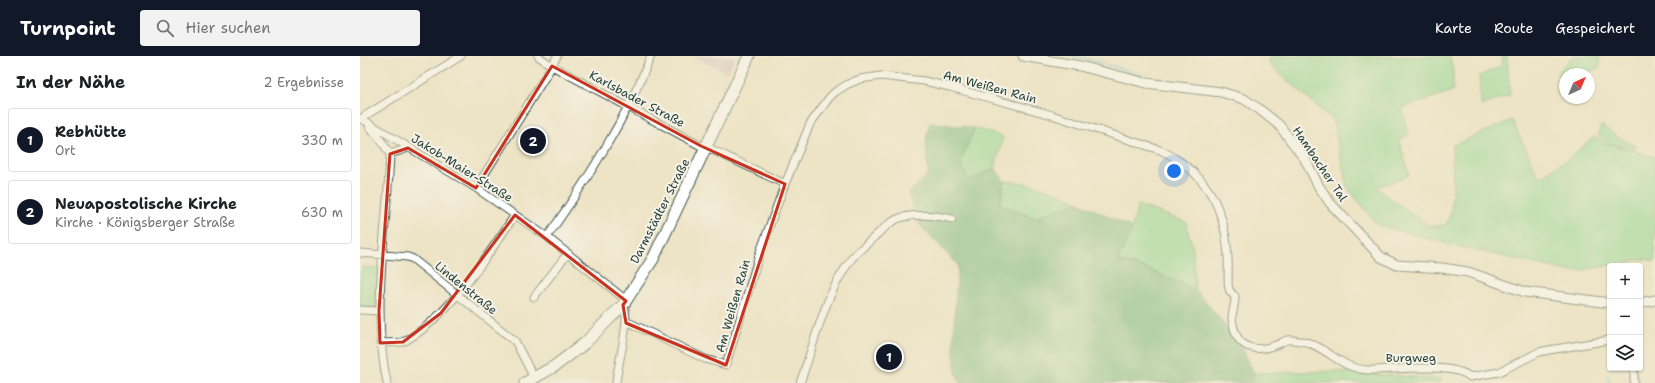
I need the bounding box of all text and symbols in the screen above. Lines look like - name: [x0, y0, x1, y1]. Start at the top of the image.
- search box: [140, 10, 420, 46]
- text: Turnpoint: [20, 16, 116, 41]
- icon: search: [154, 17, 176, 39]
- text: Hier suchen: [186, 18, 271, 38]
- text: Karte: [1435, 19, 1472, 37]
- text: Route: [1494, 19, 1533, 37]
- text: Gespeichert: [1555, 19, 1635, 37]
- street label: Karlsbader Straße: [586, 67, 688, 131]
- street label: Am Weißen Rain: [942, 67, 1038, 107]
- north arrow: [1559, 68, 1595, 104]
- text: In der Nähe: [16, 71, 125, 93]
- text: 2 Ergebnisse: [264, 74, 344, 91]
- text: Rebhütte: [55, 122, 127, 142]
- street label: Hambacher Tal: [1289, 123, 1351, 205]
- pin: 2: [520, 126, 546, 156]
- street label: Jakob-Maier-Straße: [408, 130, 516, 206]
- text: 1: [27, 132, 33, 149]
- text: 330 m: [301, 132, 343, 149]
- text: Ort: [55, 142, 76, 159]
- street label: Darmstädter Straße: [627, 156, 694, 266]
- your location: [1164, 161, 1184, 181]
- text: Neuapostolische Kirche: [55, 194, 237, 214]
- text: 2: [25, 204, 35, 221]
- text: 630 m: [301, 204, 343, 221]
- text: Kirche · Königsberger Straße: [55, 214, 235, 231]
- street label: Lindenstraße: [431, 258, 501, 318]
- street label: Am Weißen Rain: [712, 258, 754, 354]
- map controls: [1607, 263, 1643, 371]
- button: +: [1607, 263, 1643, 299]
- button: −: [1607, 299, 1643, 335]
- button: layers: [1607, 335, 1643, 371]
- pin: 1: [876, 342, 902, 372]
- street label: Burgweg: [1386, 350, 1436, 366]

